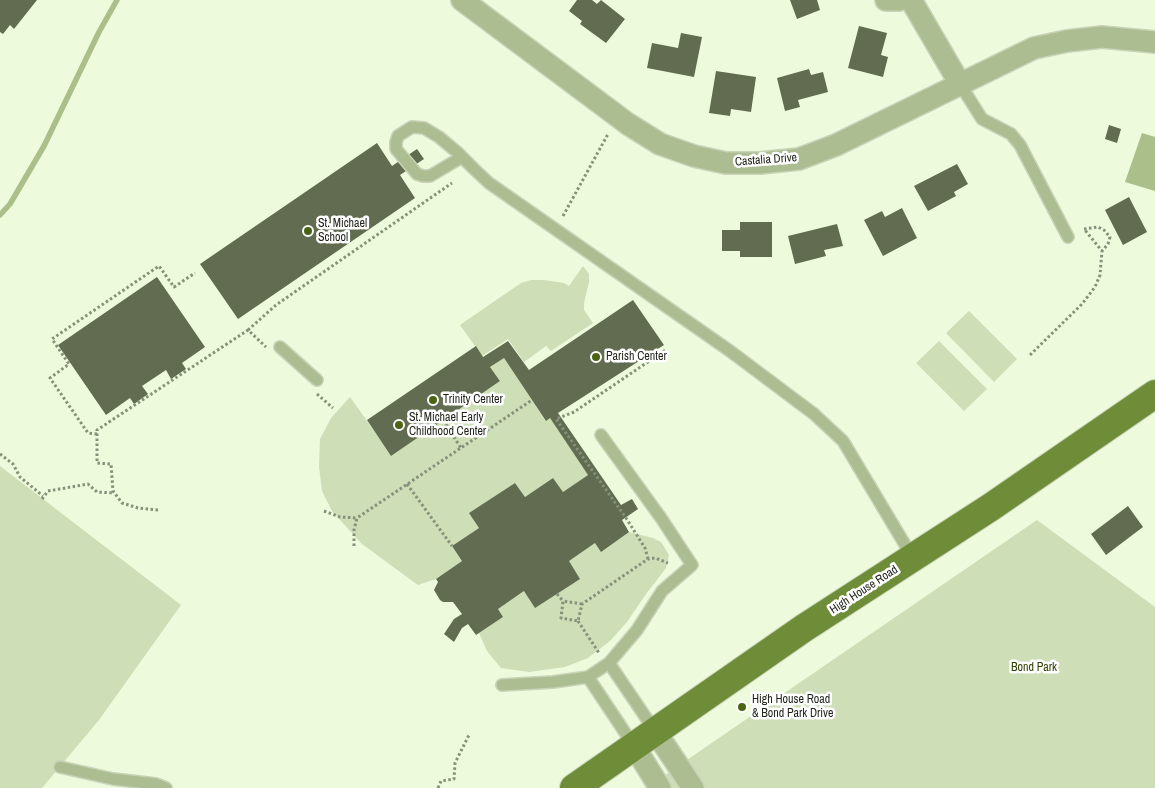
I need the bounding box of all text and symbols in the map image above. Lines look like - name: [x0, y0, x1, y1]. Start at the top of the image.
- street label: Castalia Drive: [734, 151, 798, 169]
- place label: St. Michael School: [318, 217, 367, 245]
- marker: St. Michael School: [302, 225, 314, 237]
- place label: Parish Center: [606, 350, 667, 364]
- marker: Parish Center: [590, 351, 602, 363]
- place label: Trinity Center: [443, 393, 503, 407]
- marker: Trinity Center: [427, 394, 439, 406]
- place label: St. Michael Early Childhood Center: [409, 411, 486, 439]
- marker: St. Michael Early Childhood Center: [393, 419, 405, 431]
- street label: High House Road: [827, 563, 901, 617]
- park label: Bond Park: [1011, 661, 1057, 675]
- place label: High House Road & Bond Park Drive: [752, 693, 833, 721]
- marker: High House Road & Bond Park Drive: [736, 701, 748, 713]

